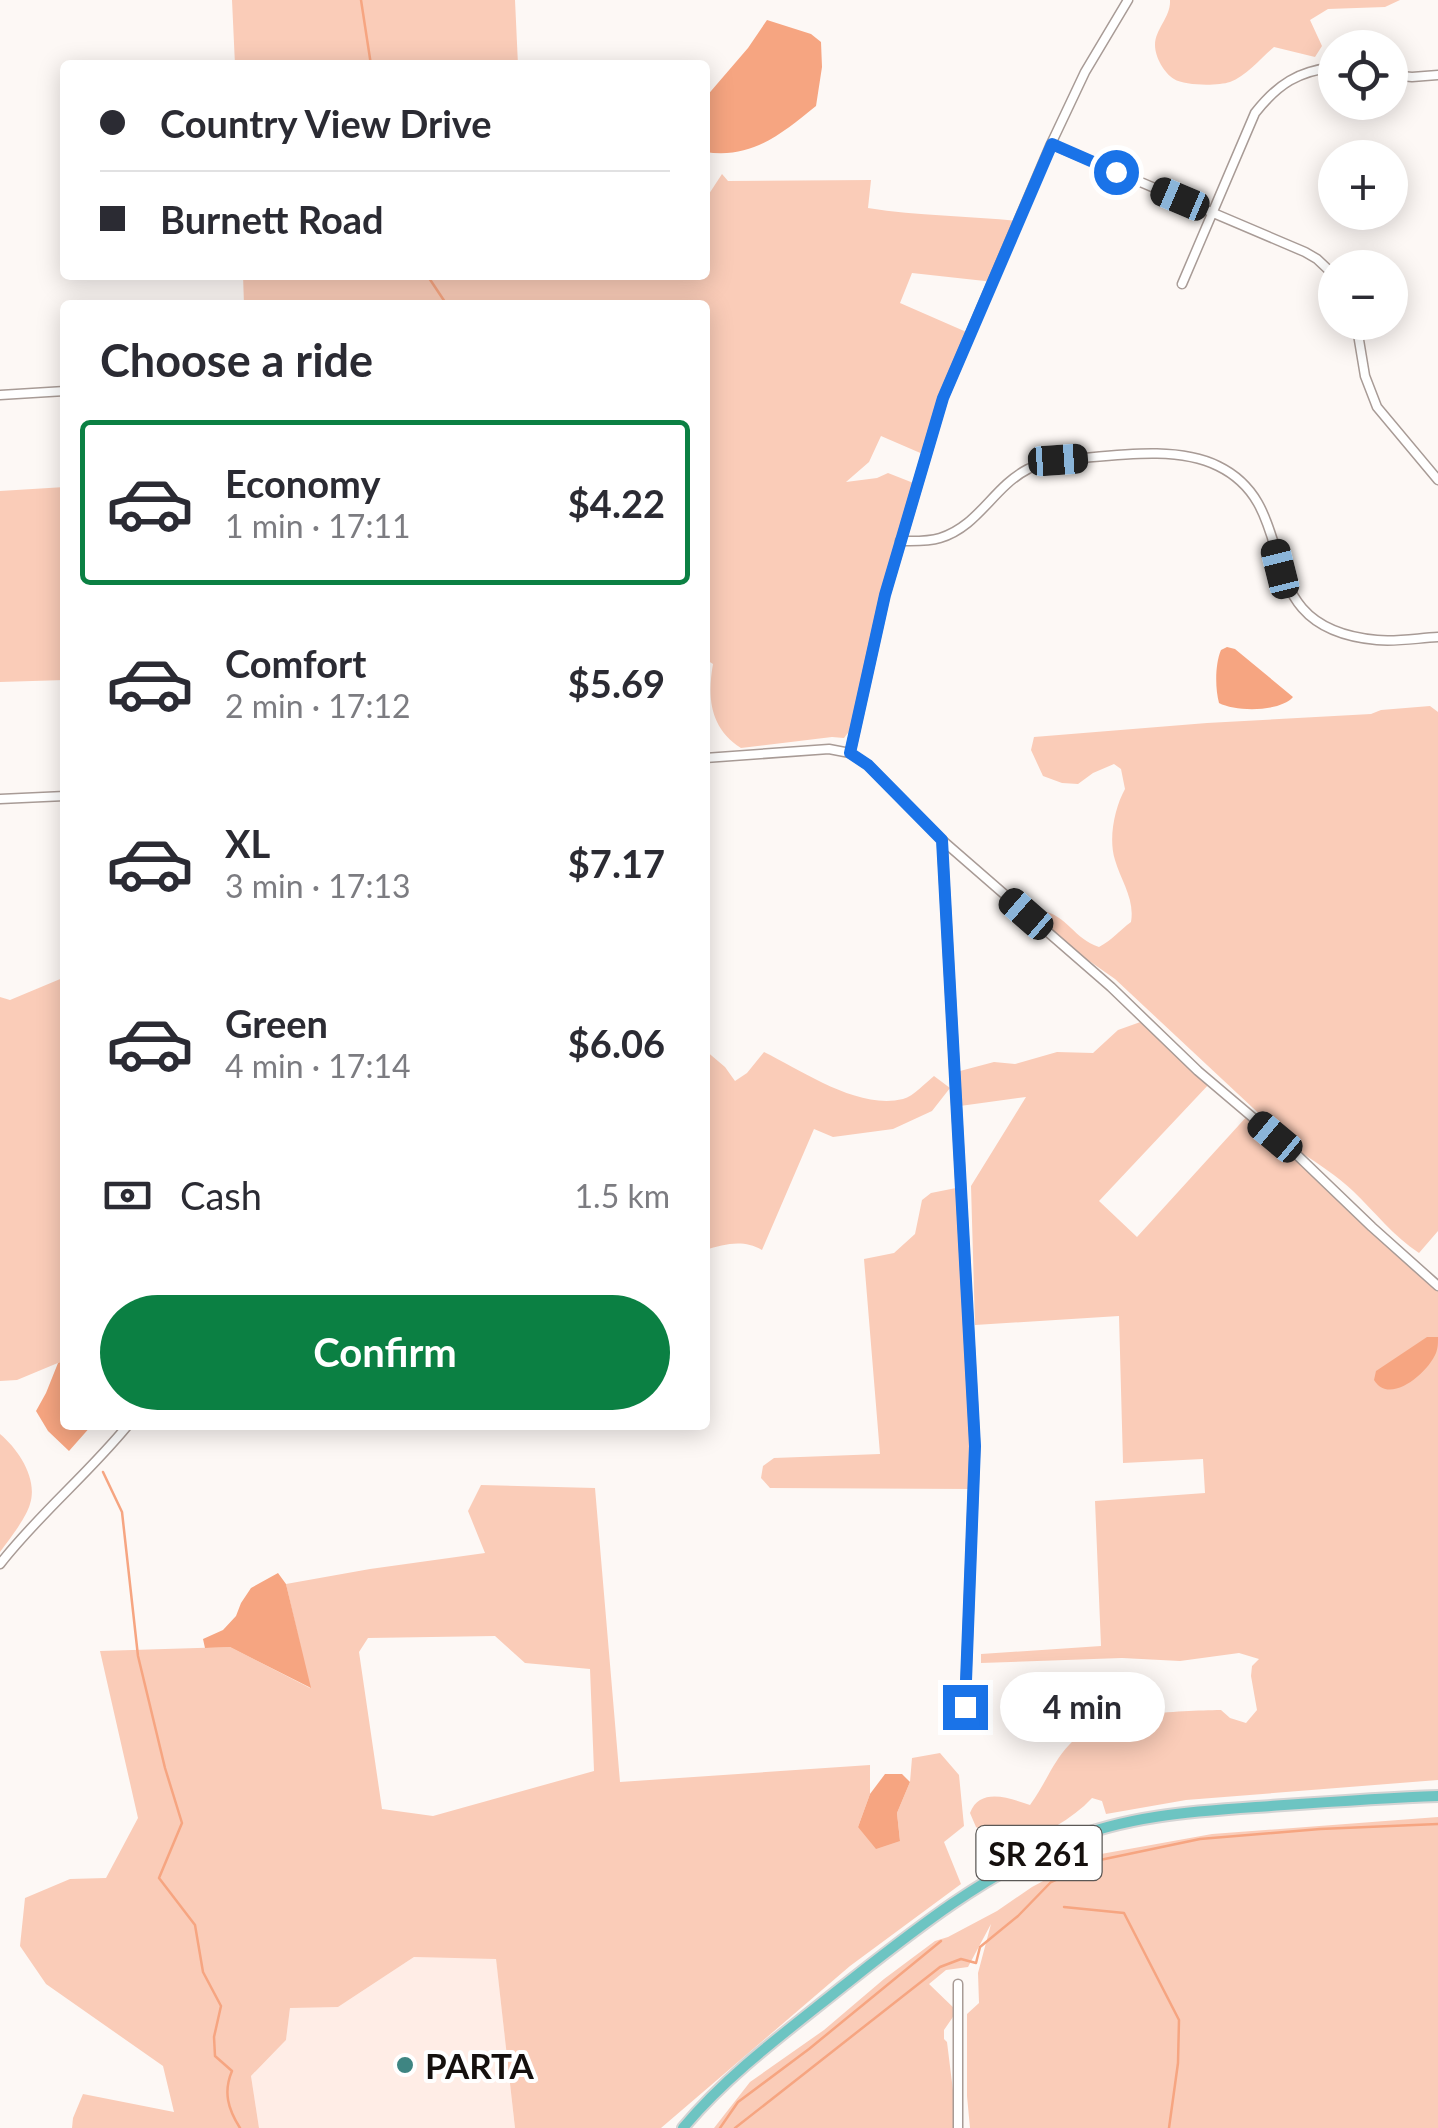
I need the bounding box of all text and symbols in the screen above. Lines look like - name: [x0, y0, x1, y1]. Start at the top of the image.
- map controls: [1318, 30, 1408, 340]
- button: locate: [1318, 30, 1408, 120]
- text: Country View Drive: [160, 100, 492, 146]
- button: +: [1318, 140, 1408, 230]
- route start: [1094, 150, 1139, 195]
- car: [1147, 173, 1213, 225]
- text: Burnett Road: [160, 196, 384, 242]
- button: −: [1318, 250, 1408, 340]
- text: Choose a ride: [100, 333, 373, 387]
- car: [1027, 443, 1089, 477]
- icon: car: [105, 458, 195, 548]
- text: Economy: [225, 460, 380, 506]
- text: $4.22: [568, 480, 665, 526]
- text: 1 min · 17:11: [225, 506, 411, 545]
- car: [1258, 536, 1302, 602]
- icon: car: [105, 638, 195, 728]
- text: Comfort: [225, 640, 366, 686]
- text: $5.69: [568, 660, 665, 706]
- text: 2 min · 17:12: [225, 686, 411, 725]
- icon: car: [105, 818, 195, 908]
- text: XL: [225, 820, 270, 866]
- text: $7.17: [568, 840, 665, 886]
- text: 3 min · 17:13: [225, 866, 411, 905]
- car: [994, 883, 1058, 945]
- icon: car: [105, 998, 195, 1088]
- text: Green: [225, 1000, 328, 1046]
- text: $6.06: [568, 1020, 665, 1066]
- text: 4 min · 17:14: [225, 1046, 411, 1085]
- car: [1242, 1106, 1308, 1168]
- icon: cash: [100, 1168, 155, 1223]
- text: Cash: [180, 1172, 262, 1218]
- text: 1.5 km: [575, 1176, 670, 1215]
- button: Confirm: [100, 1295, 670, 1410]
- callout: 4 min: [1000, 1672, 1165, 1742]
- route end: [943, 1685, 988, 1730]
- text: 4 min: [1043, 1687, 1122, 1726]
- road number: SR 261: [976, 1826, 1102, 1880]
- place label: PARTA: [425, 2044, 535, 2086]
- marker: PARTA: [394, 2054, 416, 2076]

